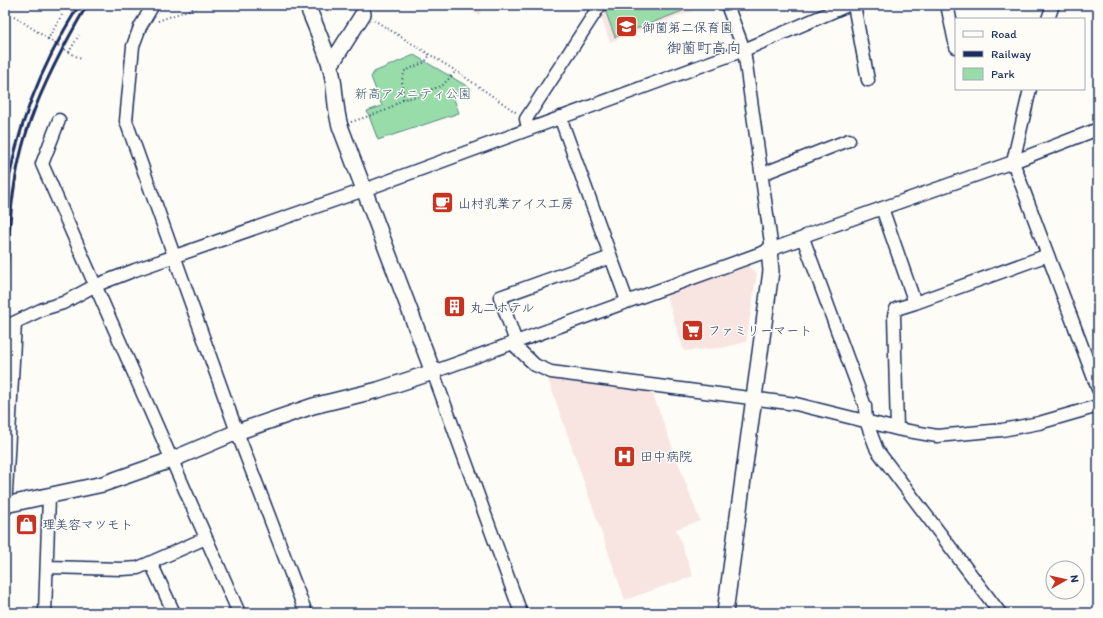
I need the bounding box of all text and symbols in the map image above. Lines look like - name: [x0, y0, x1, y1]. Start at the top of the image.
- school or university icon: 御薗第二保育園: [614, 14, 640, 40]
- legend: [955, 18, 1085, 90]
- place label: 御薗第二保育園: [642, 20, 733, 35]
- text: Road: [991, 27, 1017, 41]
- district label: 御薗町高向: [666, 39, 742, 57]
- text: Railway: [991, 47, 1031, 61]
- text: Park: [991, 67, 1015, 81]
- park label: 新高アメニティ公園: [355, 86, 471, 101]
- cafe icon: 山村乳業アイス工房: [430, 190, 456, 216]
- place label: 山村乳業アイス工房: [458, 196, 574, 211]
- building icon: 丸二ホテル: [442, 294, 468, 320]
- place label: 丸二ホテル: [470, 300, 534, 315]
- supermarket icon: ファミリーマート: [680, 317, 706, 343]
- place label: ファミリーマート: [708, 323, 812, 338]
- hospital icon: 田中病院: [612, 443, 638, 469]
- place label: 田中病院: [640, 449, 692, 464]
- shop icon: 理美容マツモト: [14, 511, 40, 537]
- place label: 理美容マツモト: [42, 517, 133, 532]
- north arrow: [1045, 560, 1085, 600]
- text: N: [1067, 574, 1081, 583]

